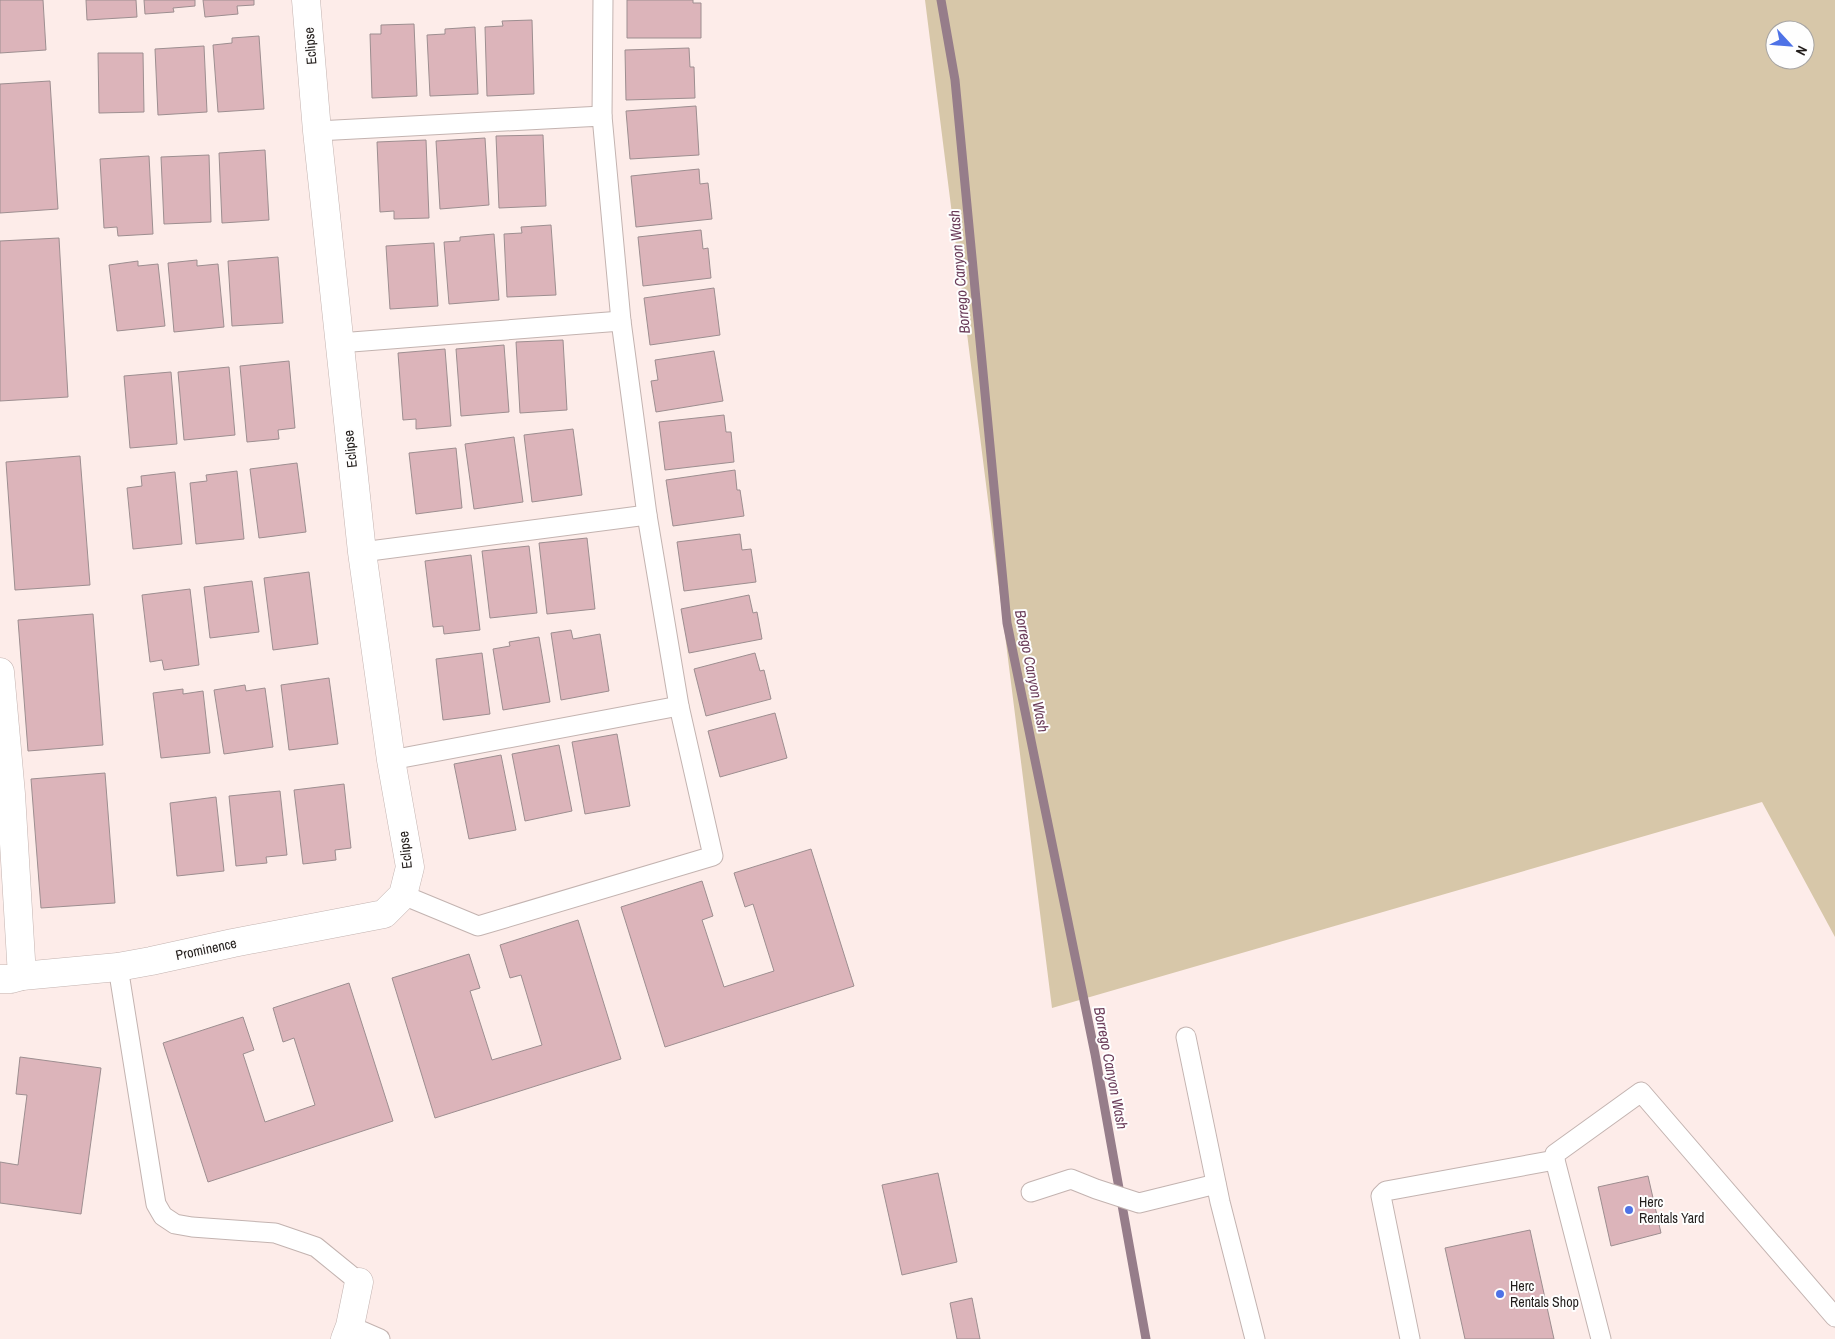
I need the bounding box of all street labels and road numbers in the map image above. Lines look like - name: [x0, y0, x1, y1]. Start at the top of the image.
- street label: Eclipse: [299, 26, 321, 66]
- street label: Eclipse: [339, 429, 361, 469]
- street label: Eclipse: [394, 830, 416, 870]
- street label: Prominence: [174, 934, 238, 964]

